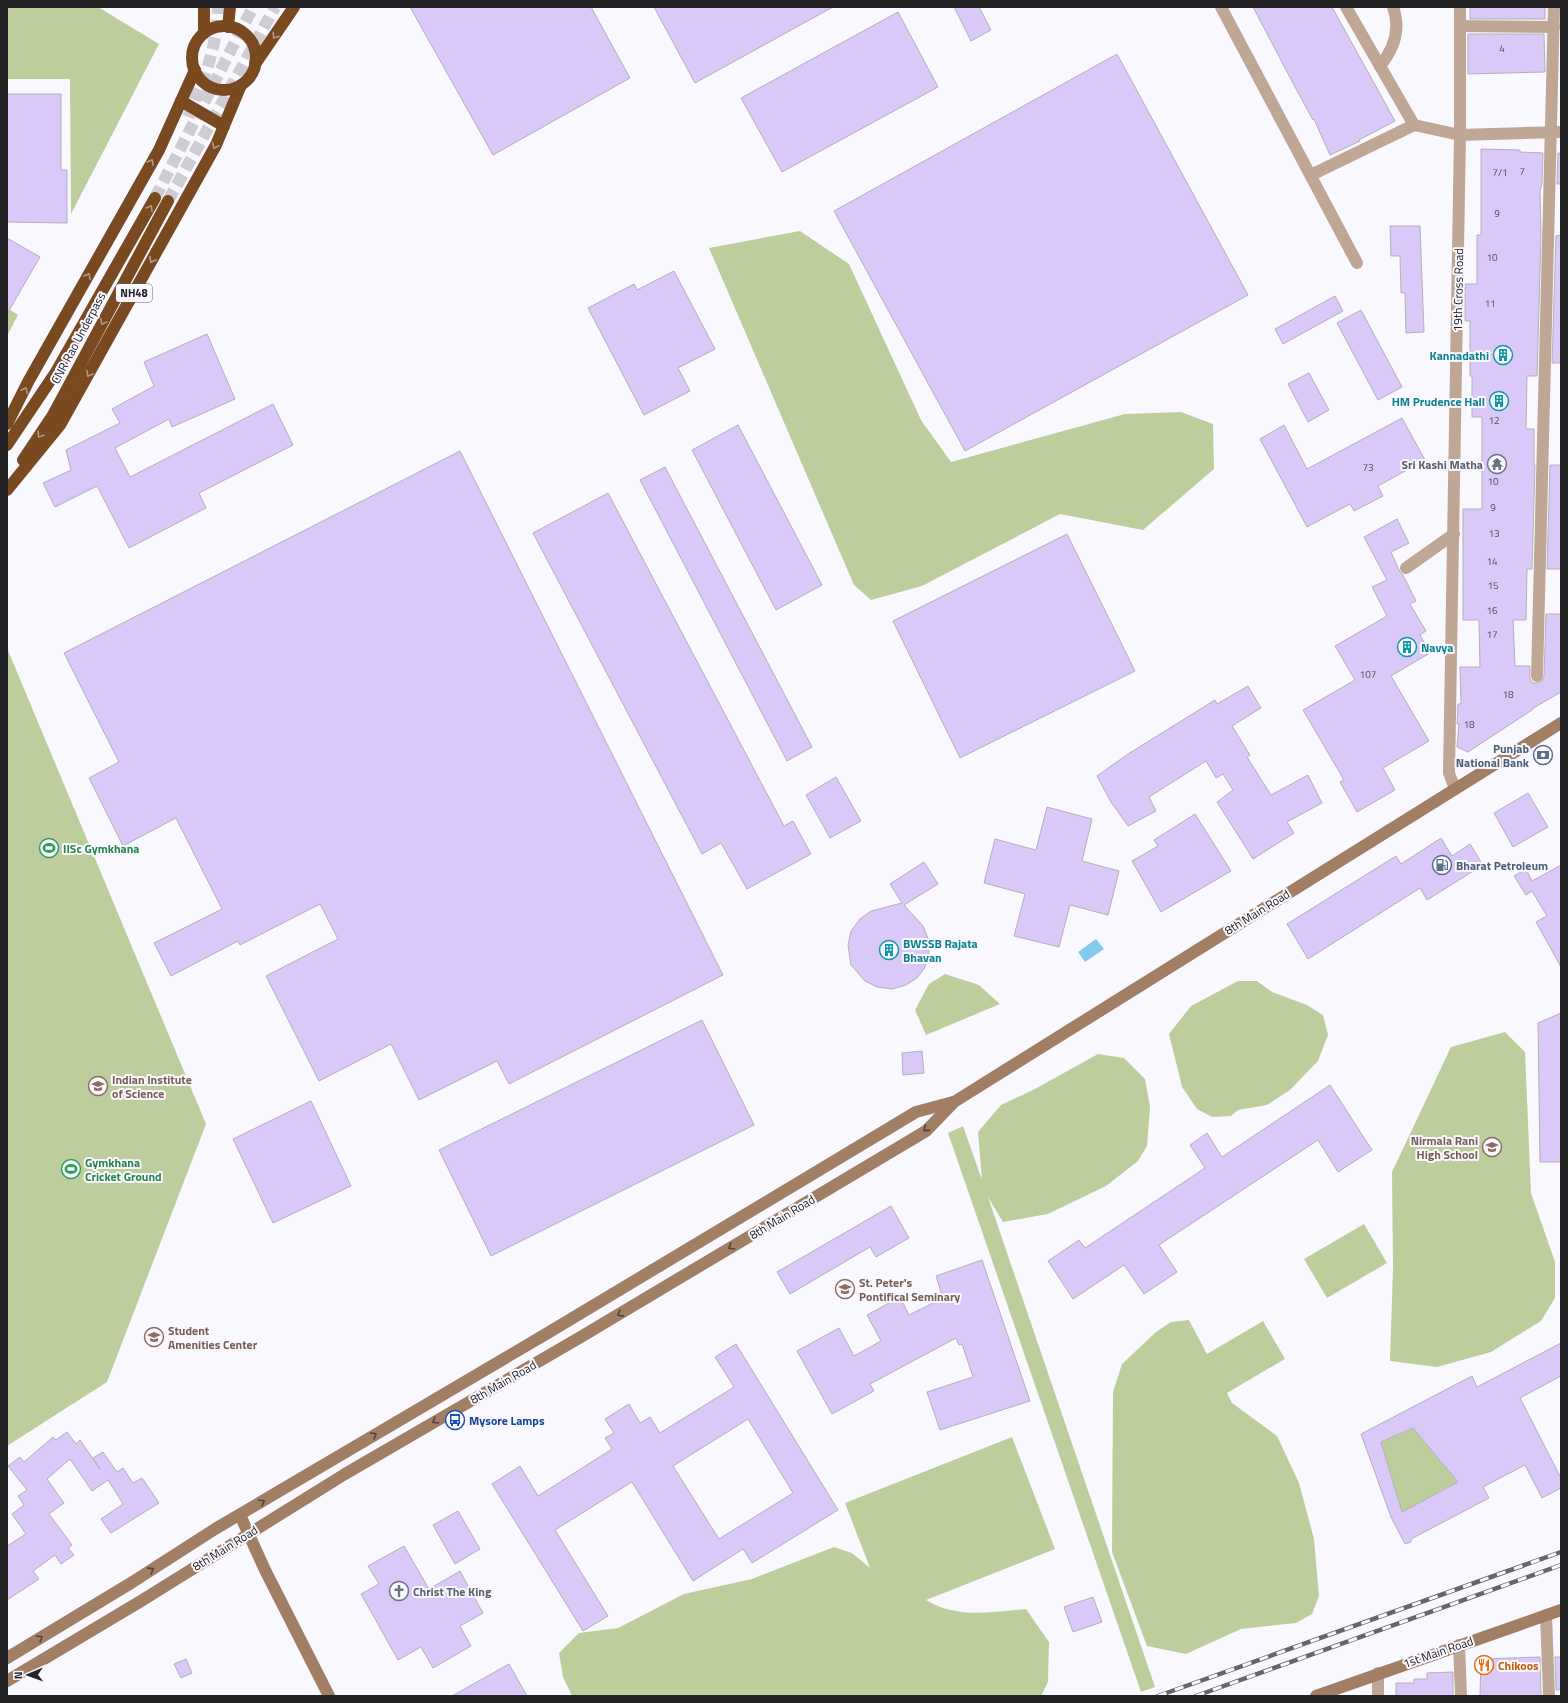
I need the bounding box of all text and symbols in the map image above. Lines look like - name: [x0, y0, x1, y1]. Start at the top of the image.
- one-way arrow: [273, 31, 280, 38]
- house number: 4: [1499, 41, 1505, 56]
- one-way arrow: [212, 142, 220, 150]
- one-way arrow: [147, 159, 154, 167]
- house number: 7: [1519, 164, 1525, 179]
- house number: 7/1: [1492, 165, 1508, 180]
- one-way arrow: [145, 204, 152, 212]
- house number: 9: [1494, 206, 1500, 221]
- street label: 19th Cross Road: [1448, 248, 1468, 332]
- house number: 10: [1486, 250, 1498, 265]
- one-way arrow: [150, 256, 157, 263]
- one-way arrow: [83, 273, 90, 280]
- road number: NH48: [116, 284, 152, 302]
- street label: CNR Rao Underpass: [46, 288, 110, 387]
- house number: 11: [1484, 296, 1496, 311]
- one-way arrow: [100, 317, 108, 325]
- building icon: Kannadathi: [1492, 344, 1514, 366]
- place label: Kannadathi: [1430, 346, 1489, 365]
- one-way arrow: [86, 370, 94, 377]
- one-way arrow: [20, 386, 28, 394]
- building icon: HM Prudence Hall: [1488, 390, 1510, 412]
- place label: HM Prudence Hall: [1392, 392, 1485, 411]
- house number: 12: [1488, 413, 1500, 428]
- one-way arrow: [37, 431, 44, 438]
- temple icon: Sri Kashi Matha: [1486, 453, 1508, 475]
- place label: Sri Kashi Matha: [1401, 455, 1483, 474]
- house number: 73: [1362, 460, 1374, 475]
- house number: 10: [1487, 474, 1499, 489]
- house number: 9: [1490, 500, 1496, 515]
- house number: 13: [1488, 526, 1500, 541]
- house number: 14: [1486, 554, 1498, 569]
- house number: 15: [1487, 578, 1499, 593]
- house number: 16: [1486, 603, 1498, 618]
- house number: 17: [1486, 627, 1498, 642]
- building icon: Navya: [1396, 636, 1418, 658]
- place label: Navya: [1421, 638, 1453, 657]
- house number: 107: [1360, 667, 1376, 682]
- house number: 18: [1502, 687, 1514, 702]
- house number: 18: [1463, 717, 1475, 732]
- place label: Punjab National Bank: [1456, 739, 1530, 772]
- bank icon: Punjab National Bank: [1532, 744, 1554, 766]
- sports icon: IISc Gymkhana: [38, 837, 60, 859]
- place label: IISc Gymkhana: [63, 839, 139, 858]
- fuel station icon: Bharat Petroleum: [1431, 854, 1453, 876]
- place label: Bharat Petroleum: [1456, 856, 1548, 875]
- street label: 8th Main Road: [1221, 884, 1293, 940]
- place label: BWSSB Rajata Bhavan: [903, 934, 978, 967]
- building icon: BWSSB Rajata Bhavan: [878, 939, 900, 961]
- place label: Indian Institute of Science: [112, 1070, 192, 1103]
- school or university icon: Indian Institute of Science: [87, 1075, 109, 1097]
- one-way arrow: [924, 1124, 931, 1131]
- place label: Nirmala Rani High School: [1411, 1131, 1478, 1164]
- school or university icon: Nirmala Rani High School: [1481, 1136, 1503, 1158]
- place label: Gymkhana Cricket Ground: [85, 1153, 162, 1186]
- sports icon: Gymkhana Cricket Ground: [60, 1158, 82, 1180]
- street label: 8th Main Road: [745, 1190, 819, 1244]
- one-way arrow: [728, 1242, 735, 1250]
- place label: St. Peter's Pontifical Seminary: [859, 1273, 960, 1306]
- school or university icon: St. Peter's Pontifical Seminary: [834, 1278, 856, 1300]
- one-way arrow: [617, 1309, 624, 1316]
- place label: Student Amenities Center: [168, 1321, 258, 1354]
- school or university icon: Student Amenities Center: [143, 1326, 165, 1348]
- street label: 8th Main Road: [466, 1355, 540, 1409]
- bus stop icon: Mysore Lamps: [444, 1409, 466, 1431]
- place label: Mysore Lamps: [469, 1411, 545, 1430]
- one-way arrow: [432, 1417, 439, 1424]
- one-way arrow: [370, 1433, 377, 1440]
- one-way arrow: [258, 1499, 265, 1506]
- street label: 8th Main Road: [189, 1520, 261, 1576]
- one-way arrow: [147, 1568, 154, 1575]
- church icon: Christ The King: [388, 1580, 410, 1602]
- place label: Christ The King: [413, 1582, 492, 1601]
- street label: 1st Main Road: [1400, 1631, 1476, 1673]
- one-way arrow: [36, 1635, 43, 1642]
- restaurant icon: Chikoos: [1473, 1654, 1495, 1676]
- north arrow: [8, 1655, 48, 1695]
- place label: Chikoos: [1498, 1656, 1539, 1675]
- text: N: [10, 1671, 26, 1679]

